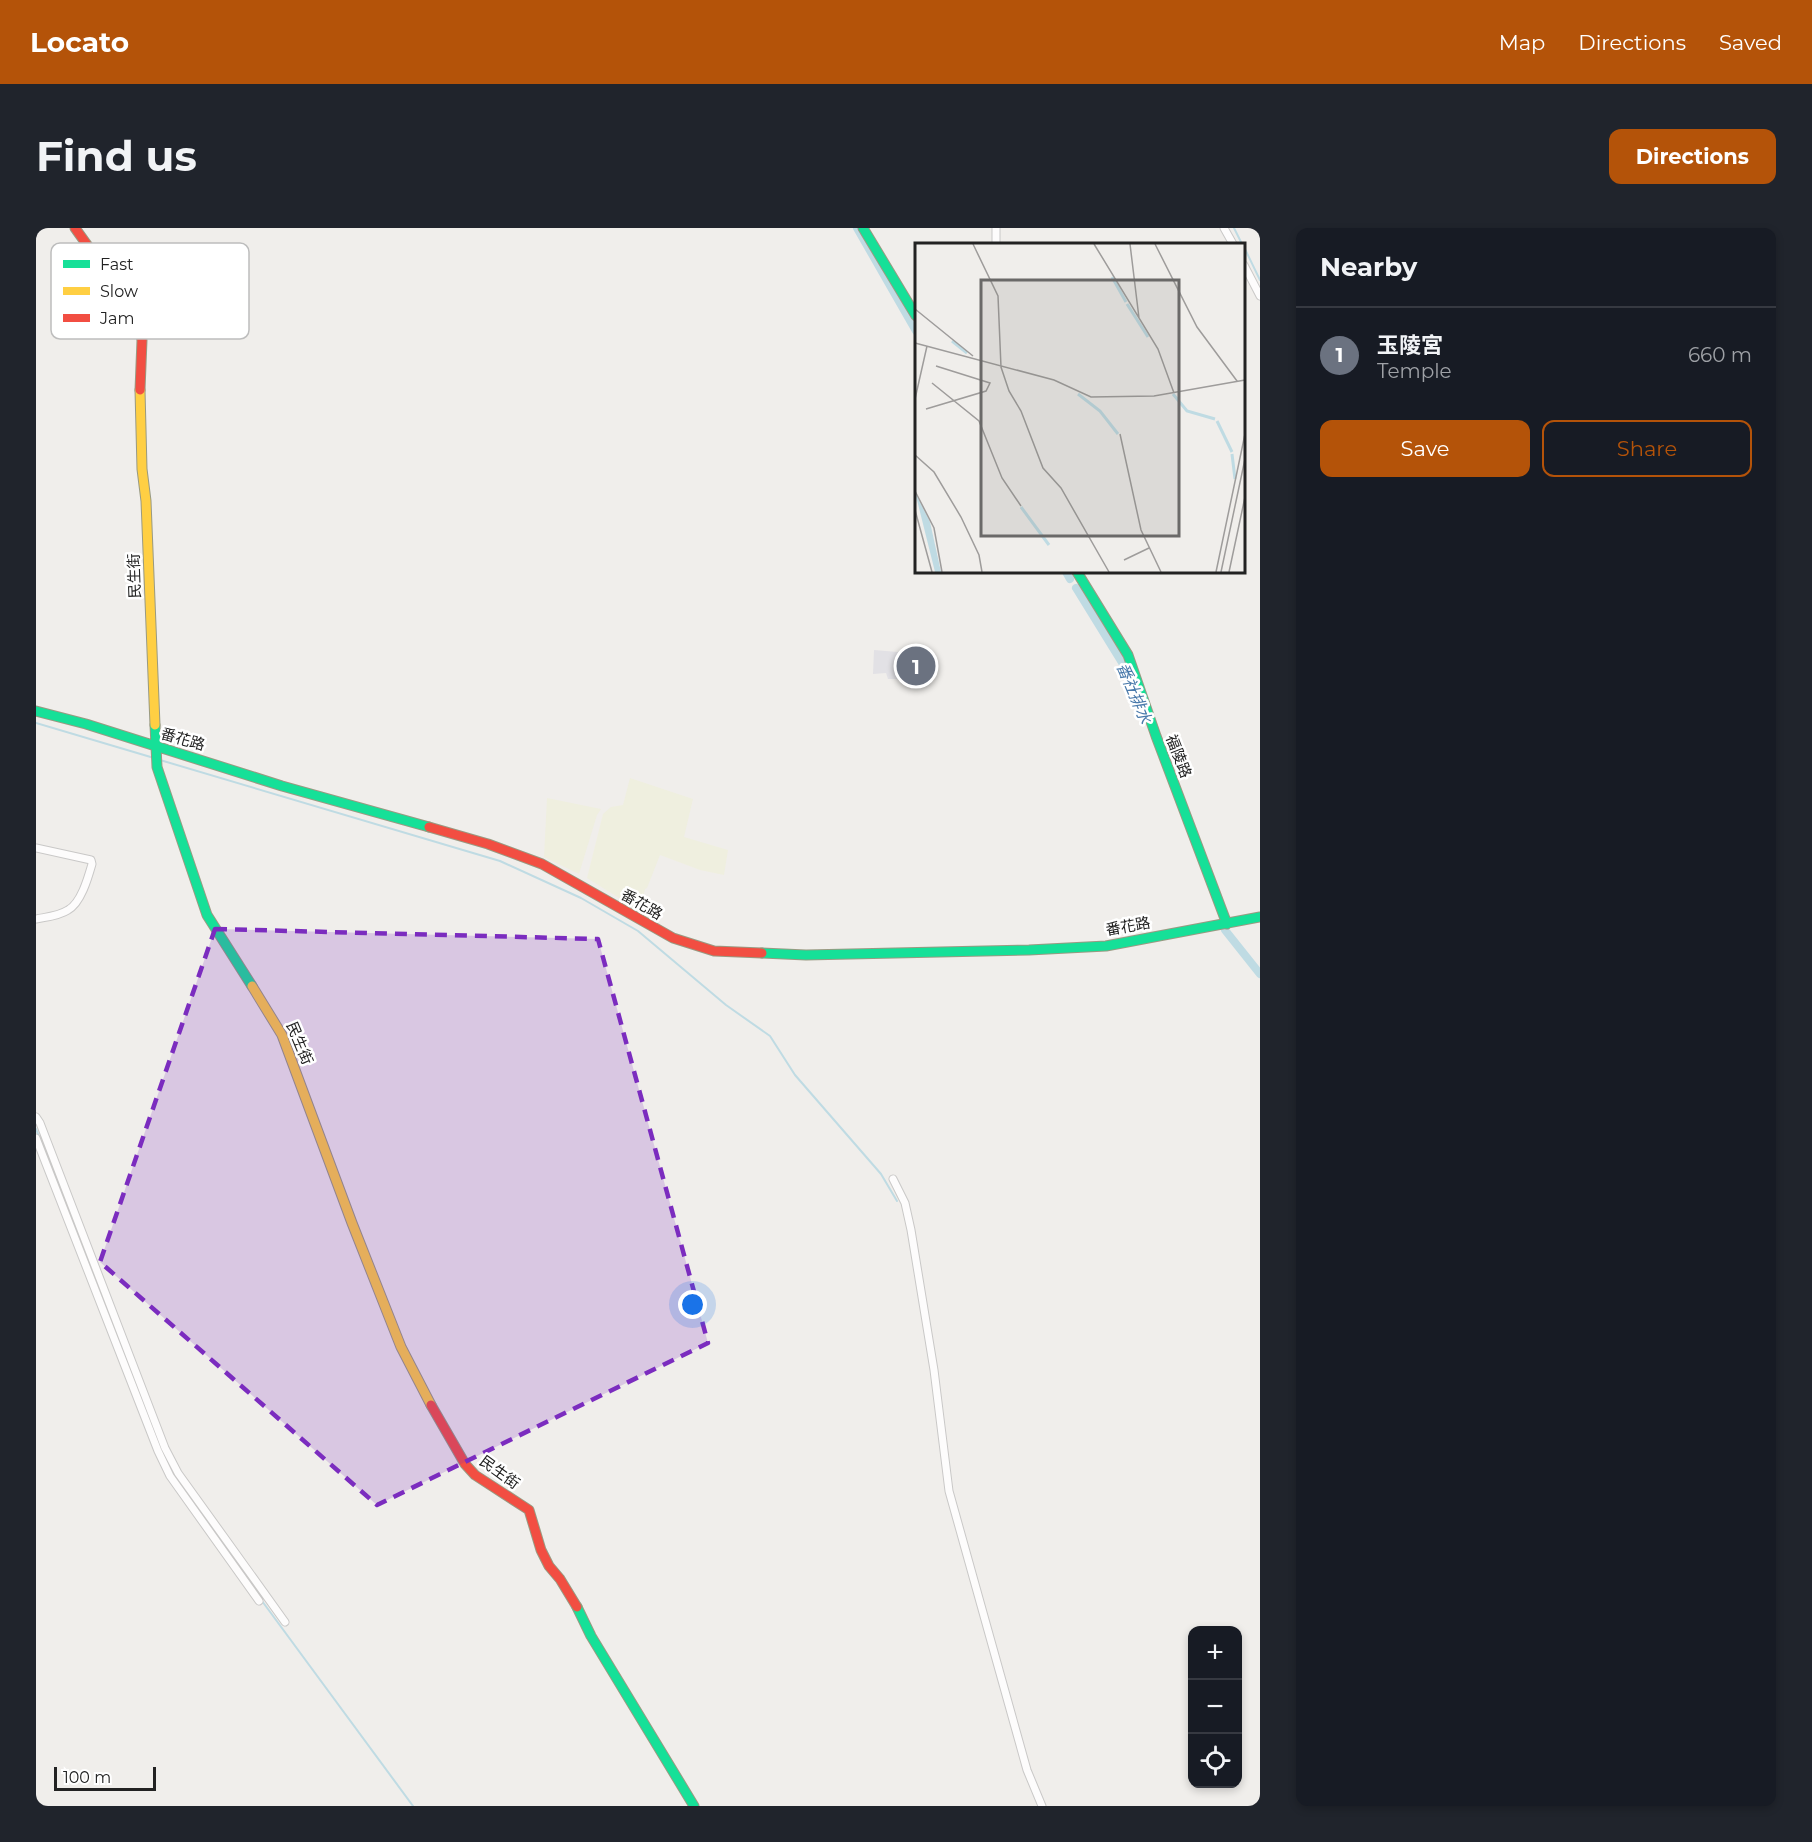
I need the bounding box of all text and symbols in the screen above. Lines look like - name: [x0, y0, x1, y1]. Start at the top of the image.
- text: Locato: [30, 25, 129, 59]
- text: Map: [1499, 30, 1545, 55]
- text: Directions: [1578, 30, 1686, 55]
- text: Saved: [1719, 30, 1782, 55]
- button: Directions: [1609, 129, 1776, 184]
- text: Find us: [36, 130, 197, 182]
- legend: [51, 243, 249, 339]
- inset map: [915, 243, 1245, 573]
- text: Nearby: [1320, 251, 1417, 283]
- text: Fast: [100, 255, 134, 274]
- text: Slow: [100, 282, 138, 301]
- text: Jam: [99, 309, 134, 328]
- text: 玉陵宮: [1377, 332, 1443, 359]
- text: 1: [1336, 343, 1343, 367]
- text: 660 m: [1688, 343, 1752, 367]
- text: Temple: [1377, 359, 1452, 383]
- button: Save: [1320, 420, 1530, 477]
- button: Share: [1542, 420, 1752, 477]
- street label: 民生街: [124, 553, 144, 599]
- pin: 1: [896, 644, 936, 688]
- water label: 番社排水: [1113, 660, 1156, 727]
- street label: 番花路: [159, 724, 207, 754]
- street label: 福陵路: [1162, 732, 1196, 780]
- street label: 番花路: [618, 885, 666, 923]
- street label: 番花路: [1104, 913, 1152, 939]
- street label: 民生街: [282, 1019, 318, 1067]
- your location: [678, 1290, 707, 1319]
- street label: 民生街: [476, 1451, 524, 1493]
- map controls: [1188, 1626, 1242, 1788]
- button: +: [1188, 1626, 1242, 1680]
- button: −: [1188, 1680, 1242, 1734]
- button: locate: [1188, 1734, 1242, 1788]
- scale bar: [54, 1764, 156, 1792]
- text: 100 m: [63, 1768, 111, 1787]

